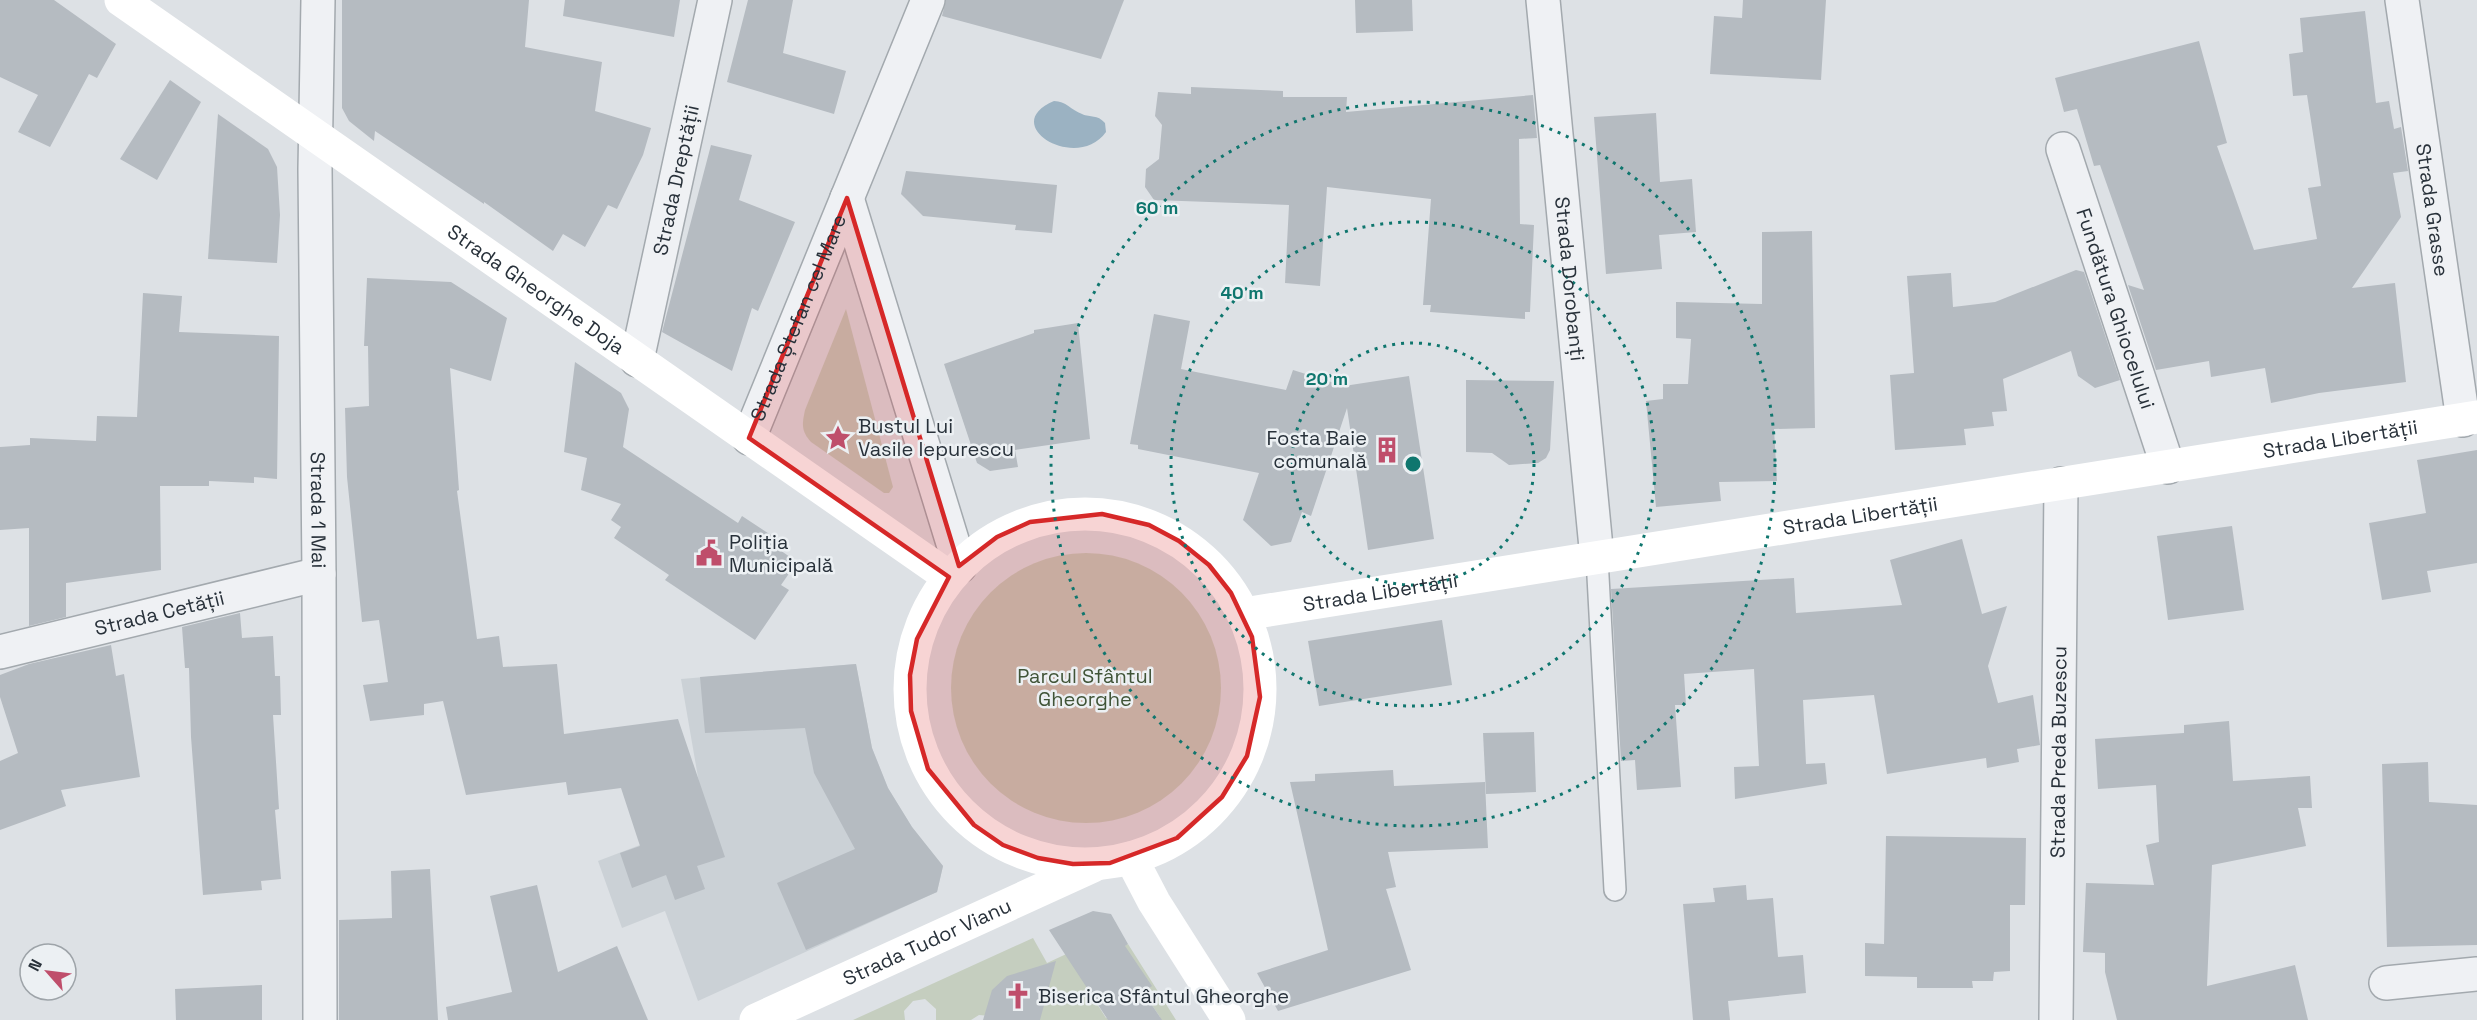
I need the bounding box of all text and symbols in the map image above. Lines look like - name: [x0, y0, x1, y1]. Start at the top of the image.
- street label: Strada Dreptății: [647, 103, 705, 258]
- street label: Strada Grasse: [2410, 142, 2455, 278]
- street label: Strada Dorobanți: [1549, 195, 1591, 362]
- text: 60 m: [1136, 196, 1178, 219]
- street label: Fundătura Ghiocelului: [2070, 205, 2161, 412]
- street label: Strada Ștefan cel Mare: [744, 210, 852, 425]
- street label: Strada Gheorghe Doja: [442, 218, 630, 360]
- text: 40 m: [1220, 281, 1264, 304]
- text: 20 m: [1306, 367, 1348, 390]
- place label: Bustul Lui Vasile Iepurescu: [858, 413, 1014, 462]
- street label: Strada Libertății: [2261, 414, 2419, 464]
- place icon: Bustul Lui Vasile Iepurescu: [823, 423, 853, 453]
- place label: Fosta Baie comunală: [1266, 425, 1367, 474]
- building icon: Fosta Baie comunală: [1372, 435, 1402, 465]
- street label: Strada 1 Mai: [305, 451, 332, 568]
- centre of rings: [1403, 454, 1423, 474]
- street label: Strada Libertății: [1781, 490, 1940, 541]
- place label: Poliția Municipală: [729, 529, 833, 578]
- public building icon: Poliția Municipală: [694, 538, 724, 568]
- street label: Strada Libertății: [1301, 567, 1460, 617]
- street label: Strada Cetății: [92, 585, 227, 641]
- street label: Strada Preda Buzescu: [2045, 646, 2072, 858]
- park label: Parcul Sfântul Gheorghe: [1017, 663, 1153, 712]
- street label: Strada Tudor Vianu: [839, 892, 1015, 992]
- north arrow: [18, 942, 78, 1002]
- text: N: [23, 956, 47, 975]
- church icon: Biserica Sfântul Gheorghe: [1003, 981, 1033, 1011]
- place label: Biserica Sfântul Gheorghe: [1038, 983, 1289, 1009]

